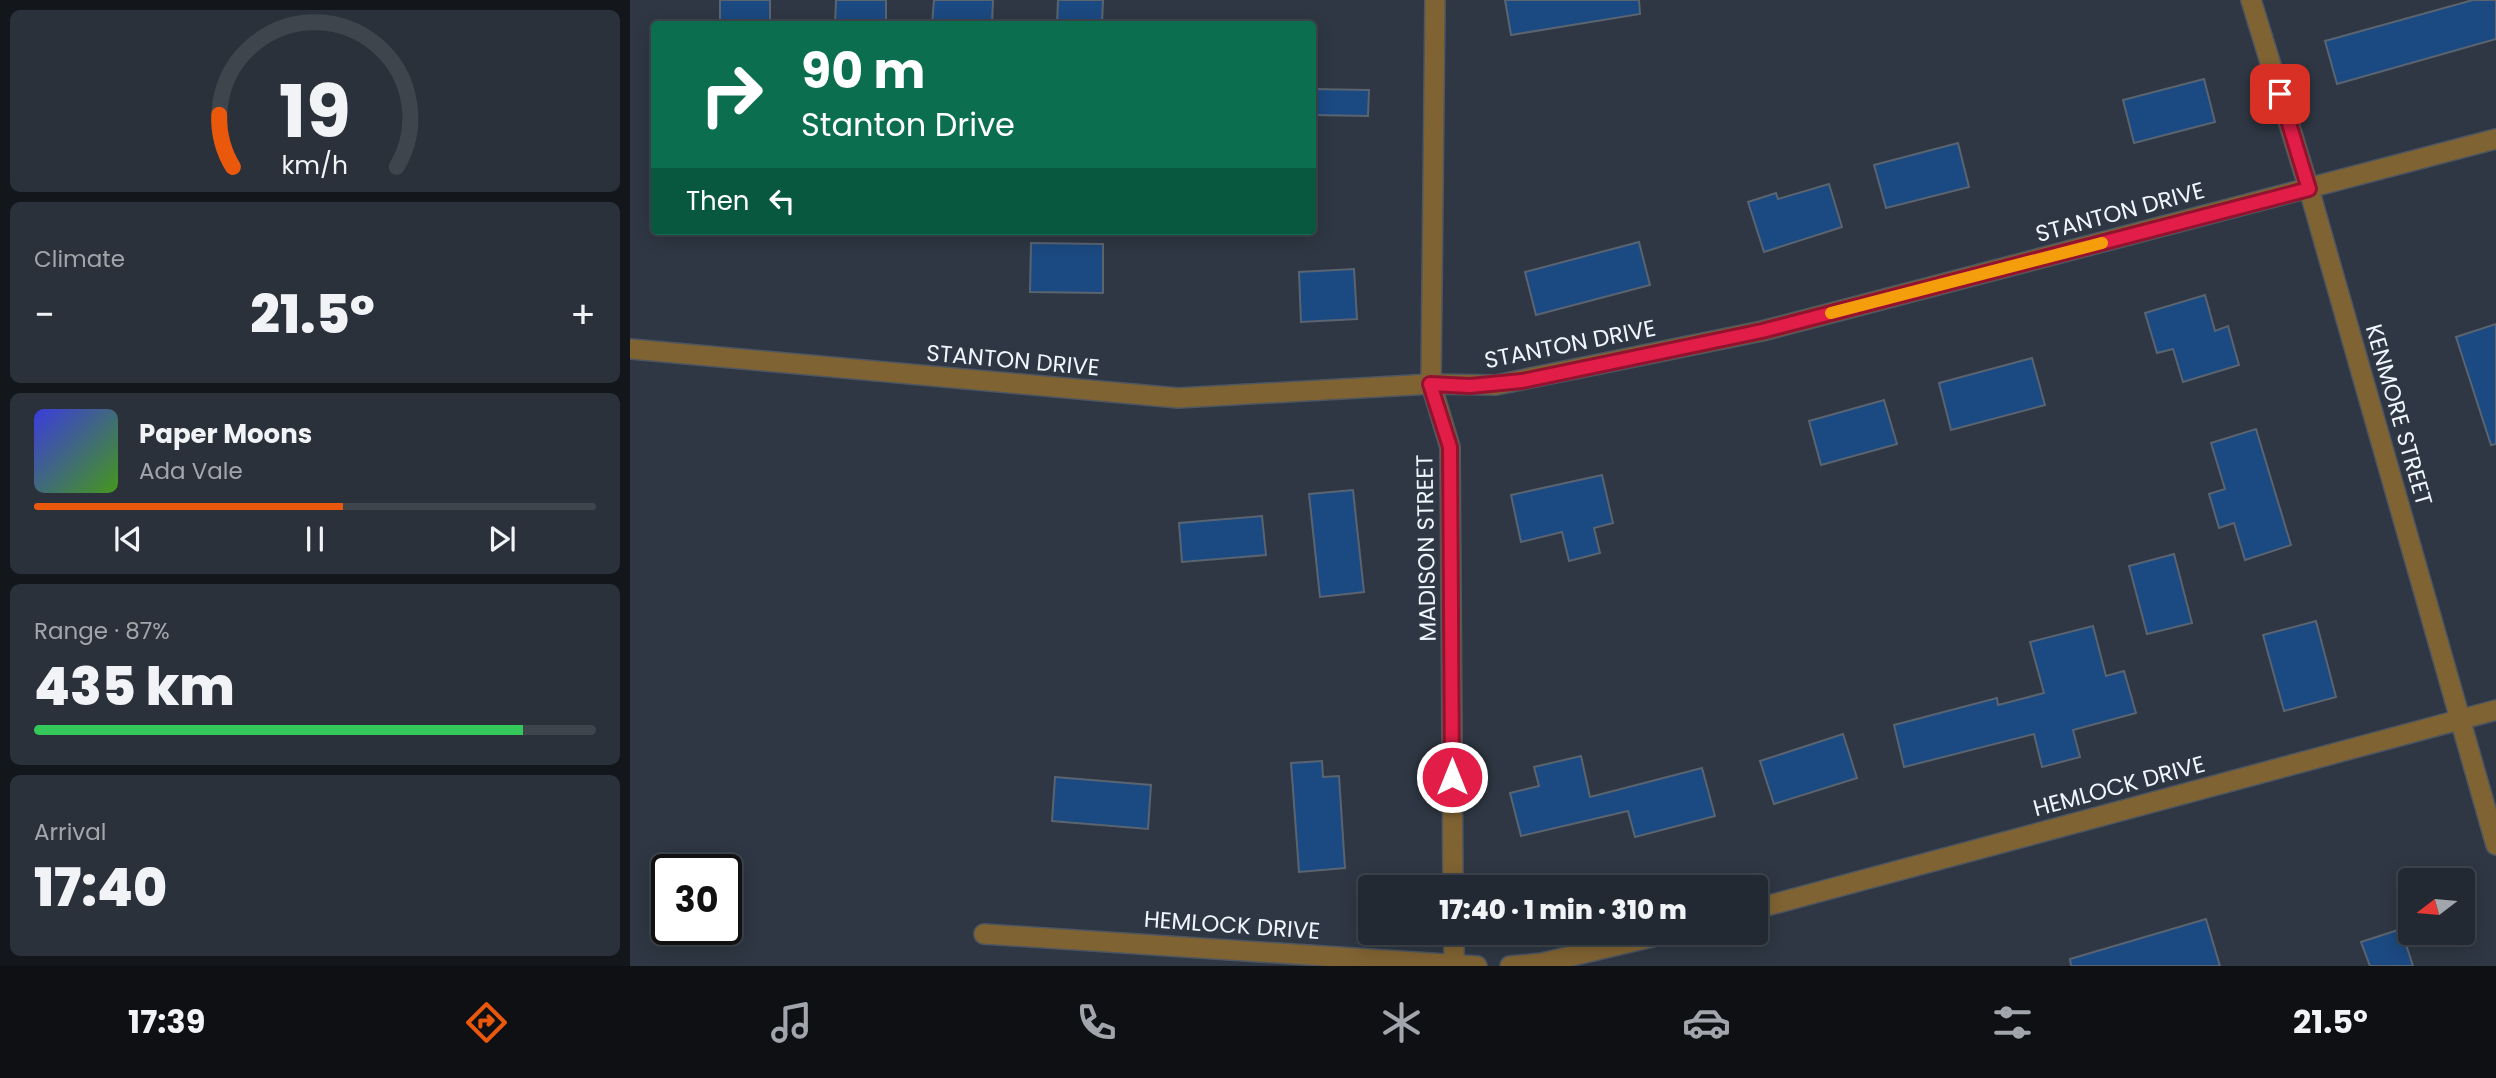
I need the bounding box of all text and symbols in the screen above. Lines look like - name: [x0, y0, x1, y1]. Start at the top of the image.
- text: 90 m: [801, 37, 925, 105]
- icon: right: [686, 49, 777, 140]
- text: 19: [279, 61, 351, 162]
- pin: [2250, 64, 2310, 124]
- icon: arrive: [2261, 75, 2299, 113]
- text: Stanton Drive: [801, 102, 1015, 147]
- text: km/h: [282, 148, 348, 183]
- street label: STANTON DRIVE: [2032, 174, 2208, 250]
- icon: left: [763, 182, 801, 220]
- text: Then: [686, 183, 749, 219]
- text: Climate: [34, 243, 125, 275]
- text: 21.5°: [250, 278, 375, 351]
- text: −: [34, 288, 55, 341]
- text: +: [570, 288, 596, 341]
- street label: STANTON DRIVE: [1482, 312, 1658, 376]
- street label: KENMORE STREET: [2358, 320, 2440, 510]
- street label: STANTON DRIVE: [925, 336, 1101, 384]
- text: Paper Moons: [139, 416, 312, 452]
- street label: MADISON STREET: [1408, 454, 1444, 642]
- text: Ada Vale: [139, 455, 243, 487]
- icon: previous: [109, 520, 147, 558]
- icon: pause: [296, 520, 334, 558]
- icon: next: [483, 520, 521, 558]
- text: Range · 87%: [34, 615, 170, 647]
- text: 435 km: [34, 650, 235, 723]
- position arrow: [1415, 740, 1489, 814]
- street label: HEMLOCK DRIVE: [2030, 748, 2208, 824]
- text: Arrival: [34, 816, 106, 848]
- text: 17:40: [34, 851, 167, 924]
- speed limit sign: 30: [651, 854, 742, 945]
- north arrow: [2398, 868, 2474, 945]
- map controls: [2398, 868, 2475, 945]
- text: 17:40 · 1 min · 310 m: [1439, 892, 1687, 928]
- street label: HEMLOCK DRIVE: [1143, 903, 1321, 947]
- icon: directions: [462, 998, 511, 1047]
- icon: music: [767, 998, 816, 1047]
- icon: phone: [1072, 998, 1121, 1047]
- icon: climate: [1377, 998, 1426, 1047]
- icon: car: [1682, 998, 1731, 1047]
- icon: filters: [1988, 998, 2037, 1047]
- text: 17:39: [128, 999, 205, 1044]
- text: 21.5°: [2293, 999, 2368, 1044]

